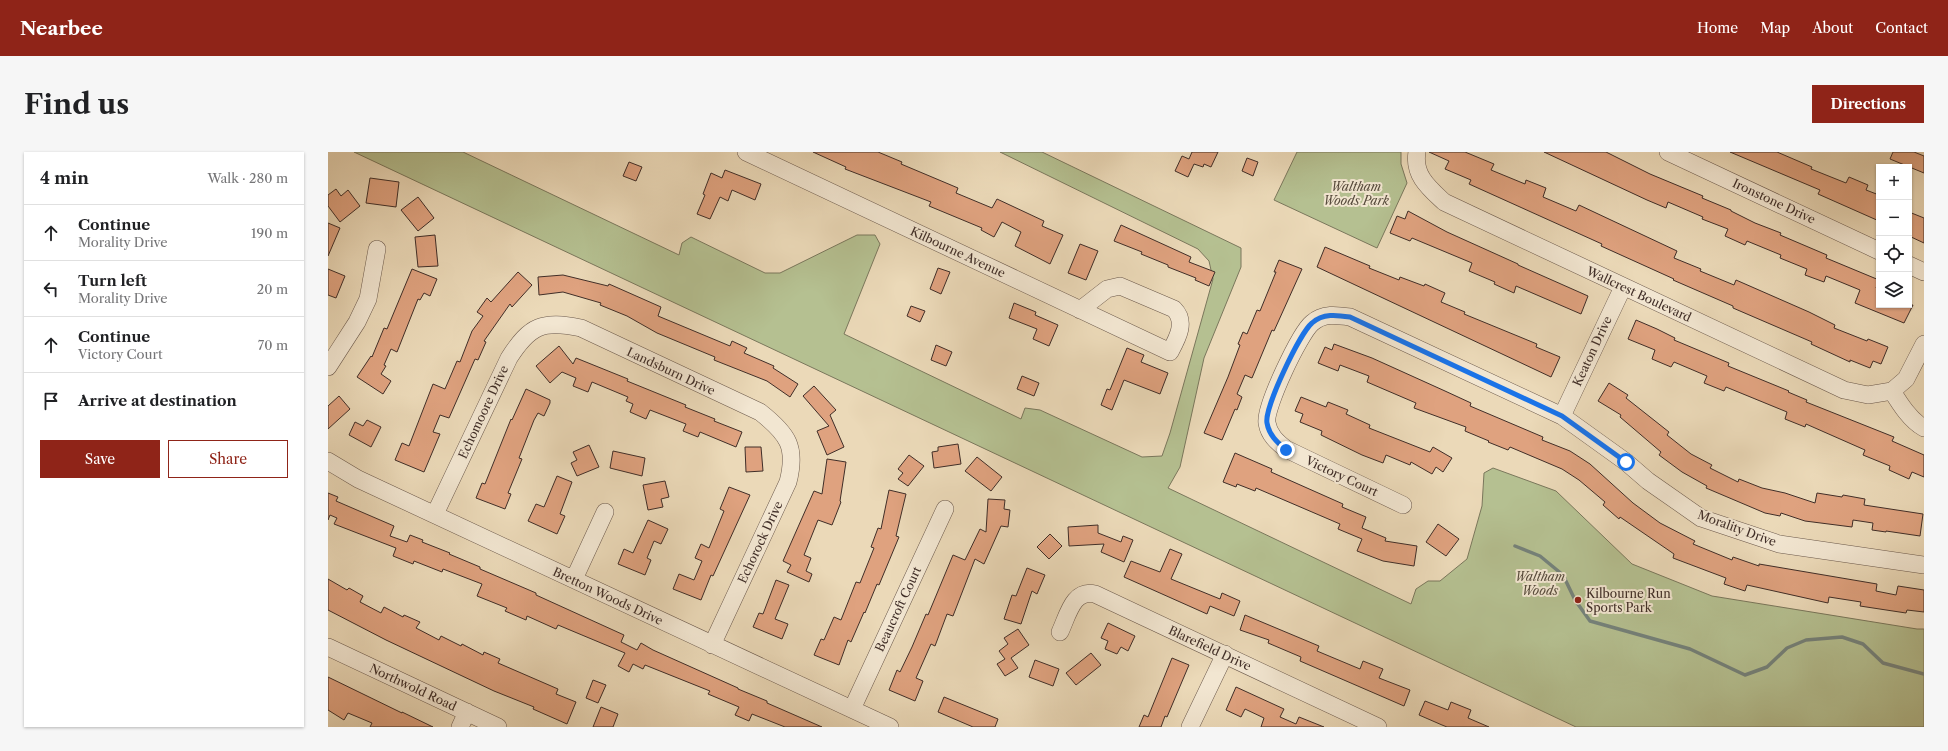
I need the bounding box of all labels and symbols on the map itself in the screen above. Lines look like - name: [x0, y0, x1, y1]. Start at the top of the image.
- street label: Ironstone Drive: [1730, 175, 1818, 227]
- park label: Waltham Woods Park: [1323, 179, 1390, 208]
- street label: Kilbourne Avenue: [908, 223, 1008, 281]
- street label: Wallcrest Boulevard: [1583, 263, 1694, 325]
- street label: Keaton Drive: [1569, 313, 1615, 388]
- street label: Landsburn Drive: [624, 344, 718, 398]
- street label: Echomoore Drive: [455, 363, 511, 461]
- route end: [1277, 441, 1295, 459]
- street label: Victory Court: [1303, 452, 1381, 500]
- route start: [1617, 453, 1635, 471]
- street label: Echorock Drive: [734, 498, 786, 586]
- street label: Morality Drive: [1696, 507, 1779, 549]
- street label: Beaucroft Court: [872, 563, 925, 654]
- street label: Bretton Woods Drive: [551, 564, 666, 628]
- park label: Waltham Woods: [1515, 569, 1565, 598]
- place label: Kilbourne Run Sports Park: [1586, 586, 1671, 615]
- marker: Kilbourne Run Sports Park: [1573, 595, 1583, 605]
- street label: Blarefield Drive: [1166, 622, 1254, 674]
- street label: Northwold Road: [367, 660, 459, 714]

